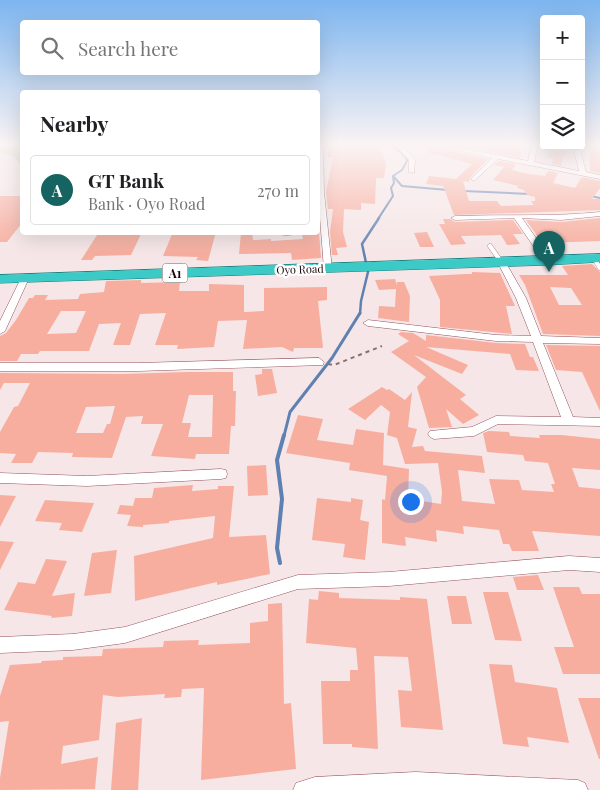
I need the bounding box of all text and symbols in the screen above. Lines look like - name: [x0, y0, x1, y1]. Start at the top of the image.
- map controls: [540, 15, 585, 150]
- button: +: [540, 15, 585, 60]
- search box: [20, 20, 320, 75]
- icon: search: [38, 34, 66, 62]
- text: Search here: [78, 35, 178, 61]
- button: −: [540, 60, 585, 105]
- button: layers: [540, 105, 585, 150]
- text: Nearby: [40, 109, 109, 137]
- text: GT Bank: [88, 167, 164, 193]
- text: A: [52, 180, 62, 201]
- text: 270 m: [257, 180, 299, 201]
- text: Bank · Oyo Road: [88, 193, 205, 214]
- pin: A: [533, 231, 565, 272]
- street label: Oyo Road: [276, 261, 325, 277]
- road number: A1: [162, 264, 188, 282]
- your location: [398, 489, 424, 515]

